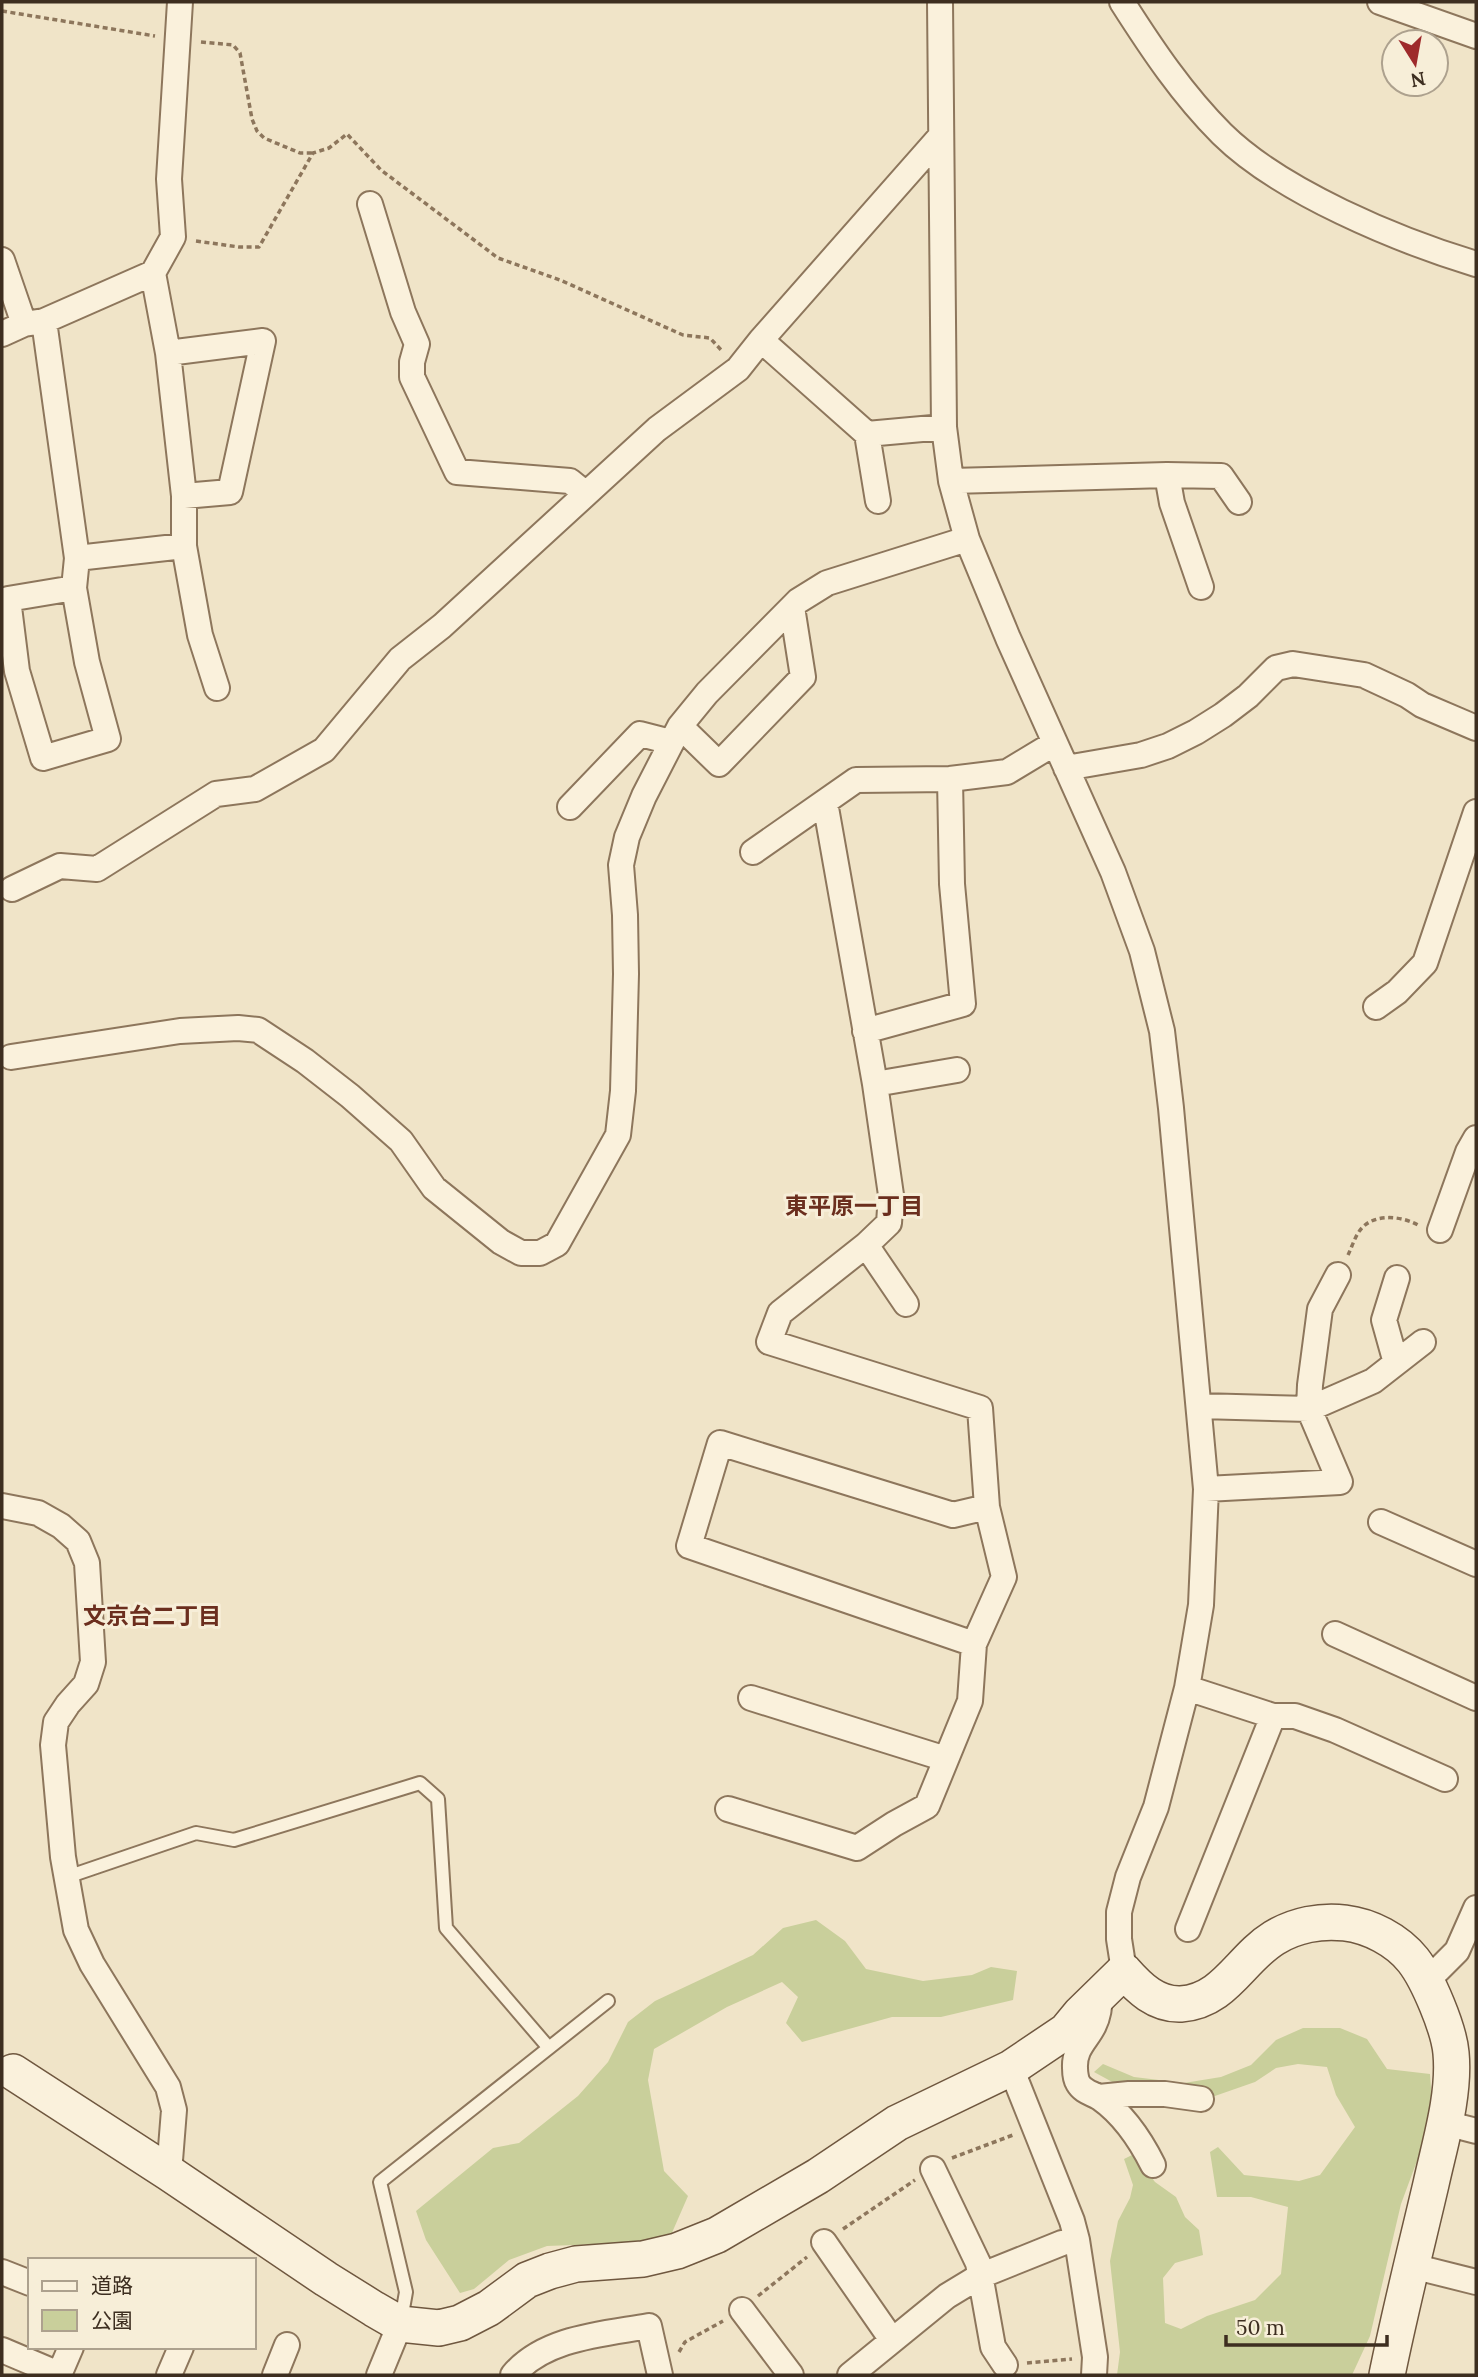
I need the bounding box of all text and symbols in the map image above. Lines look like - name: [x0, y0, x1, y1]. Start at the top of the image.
- north arrow: [1380, 28, 1450, 98]
- text: N: [1408, 67, 1428, 93]
- district label: 東平原一丁目: [785, 1191, 923, 1220]
- district label: 文京台二丁目: [83, 1601, 221, 1630]
- legend: [28, 2258, 256, 2349]
- text: 道路: [91, 2272, 133, 2299]
- scale bar: [1226, 2304, 1387, 2348]
- text: 公園: [91, 2307, 133, 2334]
- text: 50 m: [1236, 2314, 1285, 2341]

